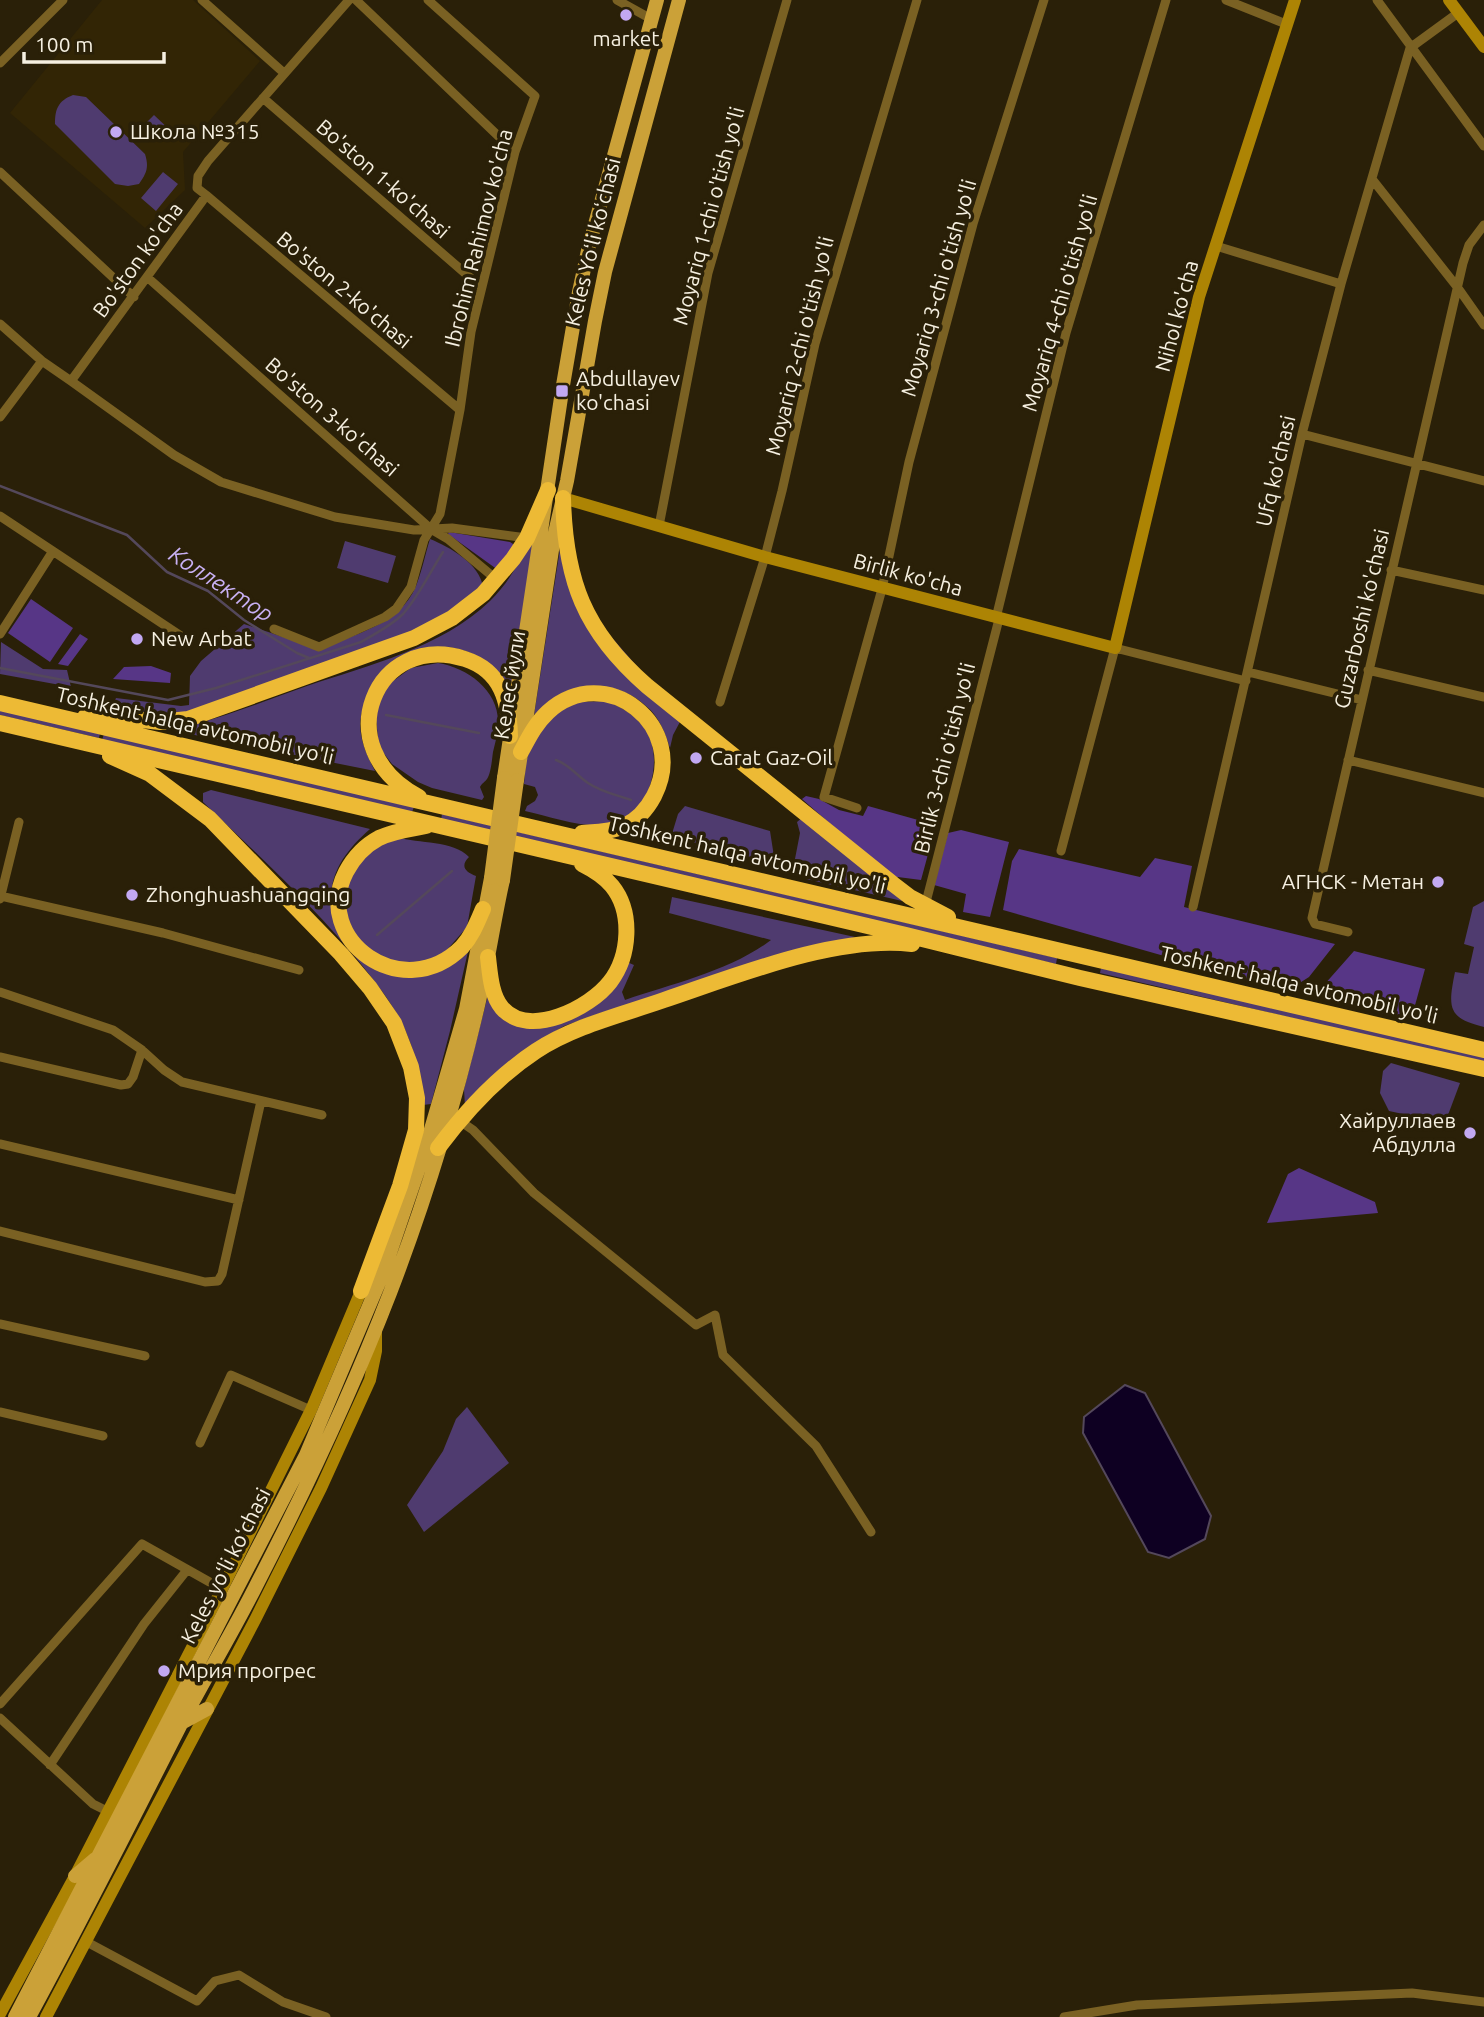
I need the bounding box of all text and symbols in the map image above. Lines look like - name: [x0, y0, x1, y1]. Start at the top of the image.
- marker: market: [618, 7, 634, 23]
- scale bar: [24, 21, 164, 65]
- place label: market: [593, 26, 659, 50]
- text: 100 m: [35, 32, 93, 56]
- street label: Moyariq 1-chi o'tish yo'li: [667, 104, 749, 327]
- street label: Bo'ston 1-ko'chasi: [312, 114, 455, 243]
- place label: Школа №315: [130, 119, 260, 143]
- marker: Школа №315: [108, 124, 124, 140]
- street label: Ibrohim Rahimov ko'cha: [439, 126, 517, 349]
- street label: Keles Yoʻli koʻchasi: [560, 155, 625, 328]
- street label: Moyariq 3-chi o'tish yo'li: [896, 176, 981, 399]
- street label: Moyariq 4-chi o'tish yo'li: [1017, 191, 1102, 414]
- street label: Bo'ston ko'cha: [87, 197, 187, 322]
- street label: Bo'ston 2-ko'chasi: [272, 226, 417, 353]
- street label: Moyariq 2-chi o'tish yo'li: [760, 234, 838, 458]
- street label: Nihol ko'cha: [1150, 257, 1202, 374]
- street label: Bo'ston 3-ko'chasi: [261, 352, 404, 481]
- place label: Abdullayev ko'chasi: [576, 366, 680, 414]
- marker: Abdullayev ko'chasi: [554, 383, 570, 399]
- street label: Ufq ko'chasi: [1251, 413, 1299, 529]
- street label: Guzarboshi ko'chasi: [1329, 527, 1393, 711]
- water label: Коллектор: [165, 541, 278, 626]
- street label: Birlik ko'cha: [851, 548, 965, 600]
- place label: New Arbat: [151, 626, 252, 650]
- street label: Келес йули: [489, 629, 529, 741]
- marker: New Arbat: [129, 631, 145, 647]
- street label: Birlik 3-chi o'tish yo'li: [909, 660, 979, 856]
- street label: Toshkent halqa avtomobil yo'li: [54, 681, 336, 769]
- place label: Carat Gaz-Oil: [710, 745, 833, 769]
- marker: Carat Gaz-Oil: [688, 750, 704, 766]
- street label: Toshkent halqa avtomobil yo'li: [606, 810, 888, 898]
- place label: АГНСК - Метан: [1282, 869, 1424, 893]
- marker: АГНСК - Метан: [1430, 874, 1446, 890]
- place label: Zhonghuashuangqing: [146, 882, 350, 906]
- marker: Zhonghuashuangqing: [124, 887, 140, 903]
- street label: Toshkent halqa avtomobil yo'li: [1158, 940, 1440, 1028]
- place label: Хайруллаев Абдулла: [1339, 1108, 1456, 1156]
- marker: Хайруллаев Абдулла: [1462, 1125, 1478, 1141]
- street label: Keles yoʻli koʻchasi: [175, 1484, 275, 1647]
- place label: Мрия прогрес: [178, 1658, 316, 1682]
- marker: Мрия прогрес: [156, 1663, 172, 1679]

